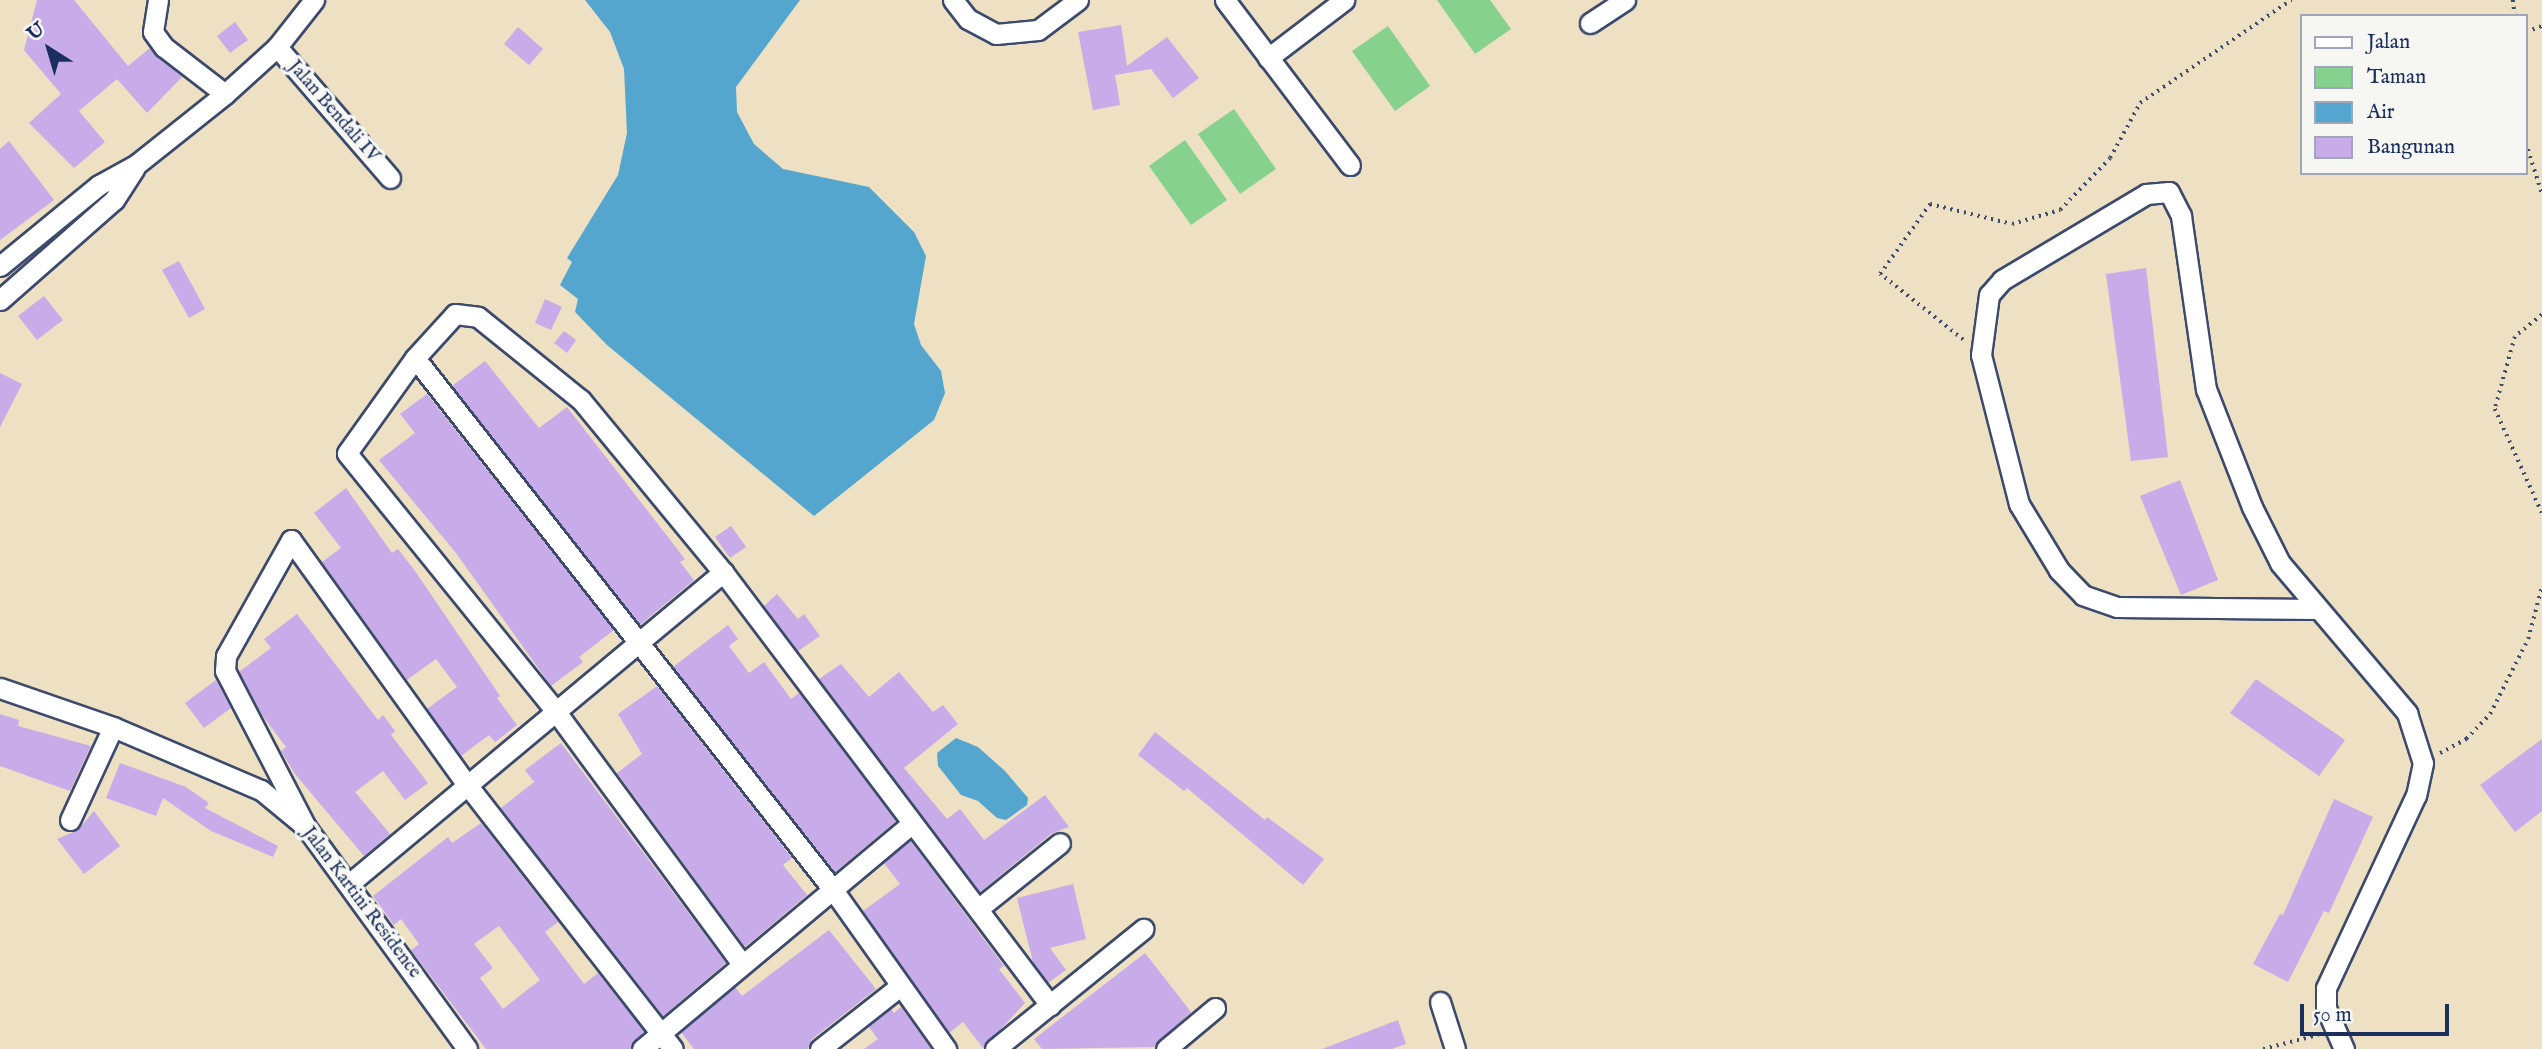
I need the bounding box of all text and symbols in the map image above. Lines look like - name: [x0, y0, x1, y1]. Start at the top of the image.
- north arrow: [14, 14, 84, 84]
- legend: [2300, 14, 2528, 175]
- text: U: [23, 18, 50, 47]
- text: Jalan: [2367, 29, 2410, 56]
- street label: Jalan Bendali IV: [282, 56, 384, 168]
- text: Taman: [2367, 64, 2426, 91]
- text: Air: [2367, 99, 2395, 126]
- text: Bangunan: [2367, 134, 2455, 161]
- street label: Jalan Kartini Residence: [297, 823, 425, 983]
- scale bar: [2304, 990, 2453, 1034]
- text: 50 m: [2313, 1002, 2352, 1029]

